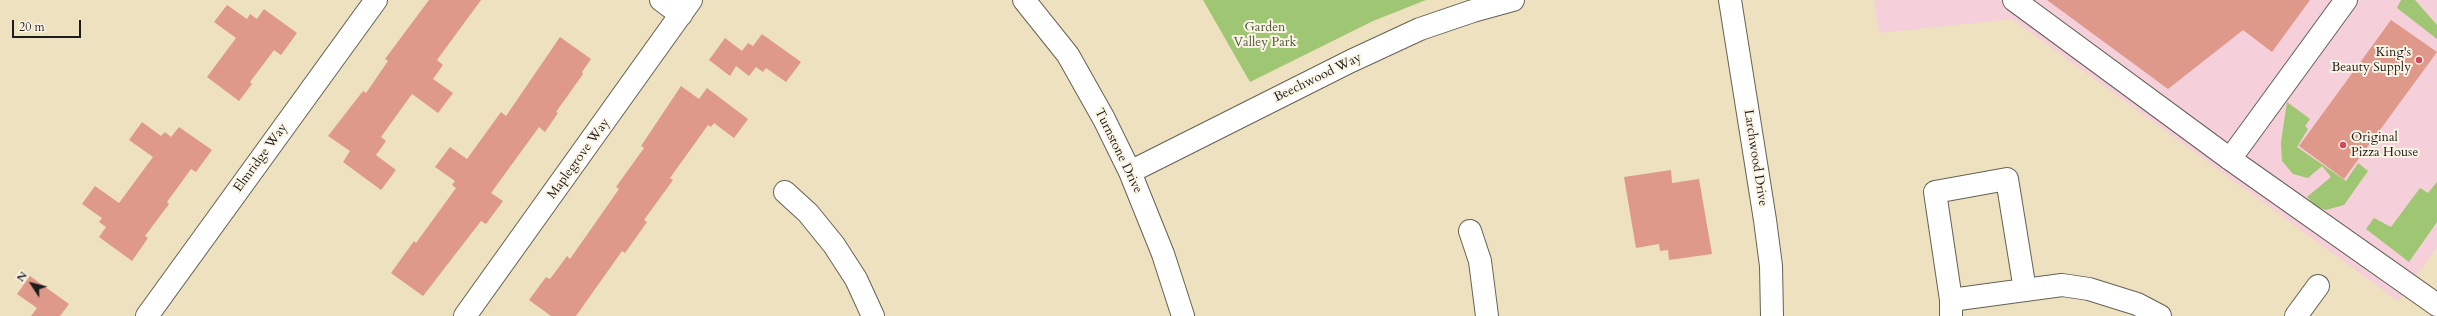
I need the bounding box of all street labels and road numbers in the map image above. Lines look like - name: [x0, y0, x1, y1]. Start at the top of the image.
- street label: Beechwood Way: [1272, 50, 1364, 106]
- street label: Turnstone Drive: [1091, 106, 1145, 196]
- street label: Larchwood Drive: [1740, 109, 1770, 207]
- street label: Maplegrove Way: [545, 116, 613, 202]
- street label: Elmridge Way: [231, 121, 291, 195]

